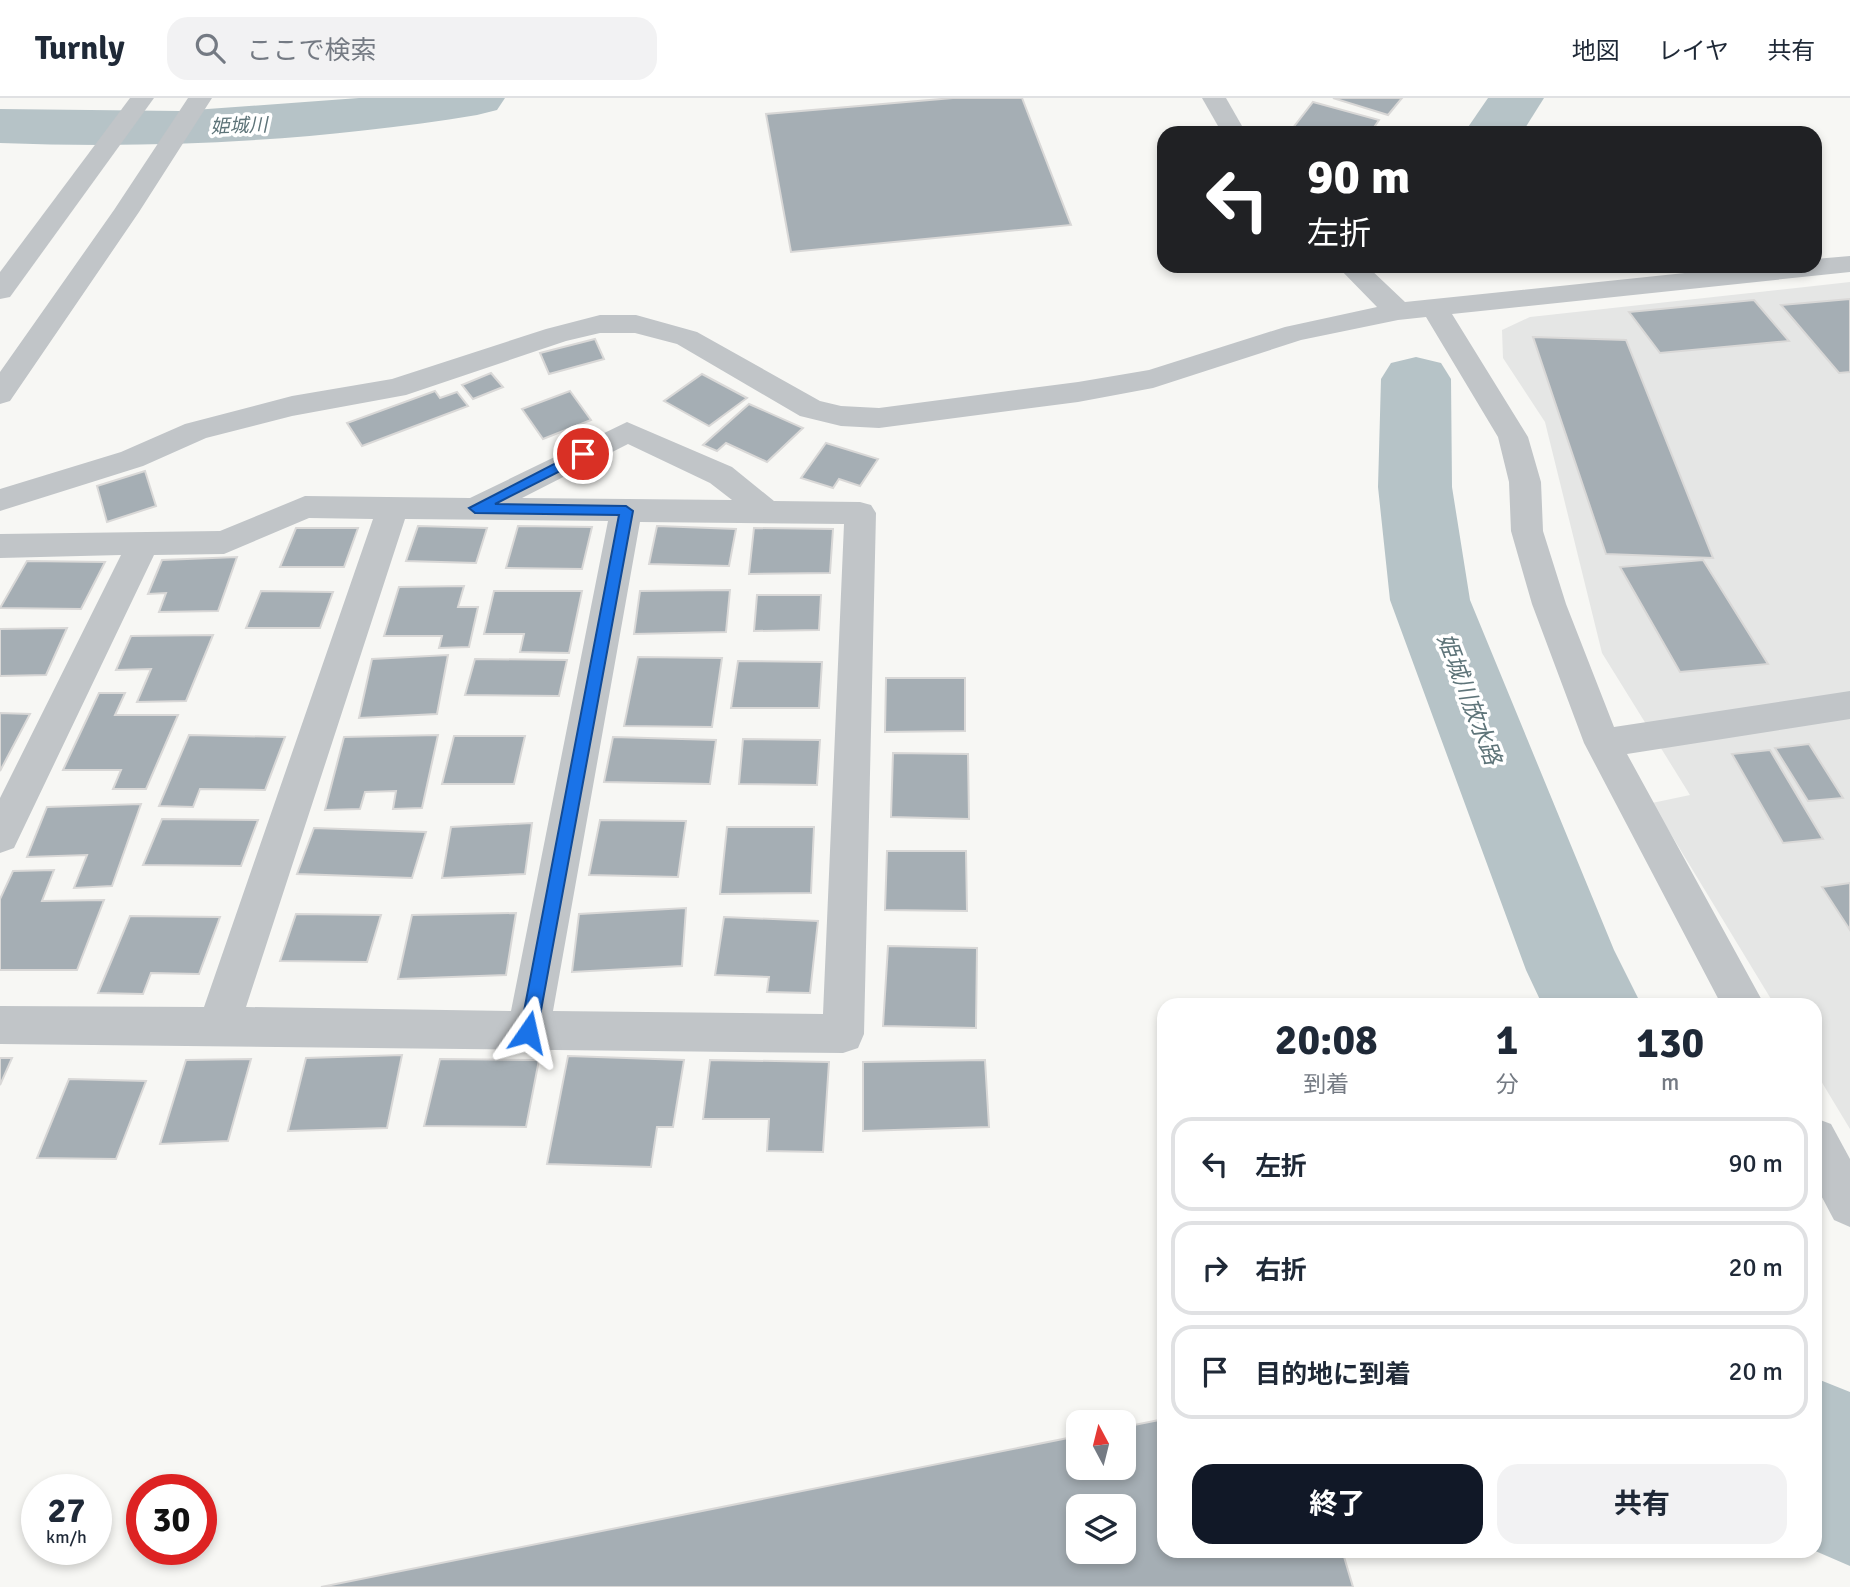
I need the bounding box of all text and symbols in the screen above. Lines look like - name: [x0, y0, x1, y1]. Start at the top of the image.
- search box: [167, 17, 657, 80]
- text: Turnly: [35, 28, 125, 69]
- icon: search: [191, 29, 229, 67]
- text: ここで検索: [247, 35, 377, 67]
- text: 地図: [1572, 36, 1620, 66]
- text: レイヤ: [1658, 36, 1729, 66]
- text: 共有: [1767, 36, 1815, 66]
- water label: 姫城川: [210, 113, 270, 139]
- text: 90 m: [1307, 147, 1410, 207]
- icon: left: [1192, 154, 1283, 245]
- text: 左折: [1307, 214, 1371, 253]
- pin: [553, 424, 613, 484]
- icon: arrive: [564, 435, 602, 473]
- water label: 姫城川放水路: [1431, 629, 1508, 770]
- position arrow: [491, 995, 565, 1069]
- text: 20:08: [1275, 1015, 1378, 1066]
- text: 1: [1496, 1015, 1518, 1066]
- text: 130: [1636, 1018, 1704, 1069]
- text: m: [1661, 1068, 1679, 1097]
- text: 到着: [1303, 1070, 1349, 1099]
- text: 分: [1496, 1070, 1519, 1099]
- icon: left: [1196, 1145, 1234, 1183]
- text: 90 m: [1728, 1148, 1783, 1180]
- text: 左折: [1255, 1151, 1307, 1183]
- icon: right: [1196, 1249, 1234, 1287]
- text: 20 m: [1728, 1252, 1783, 1284]
- text: 右折: [1255, 1255, 1307, 1287]
- icon: arrive: [1196, 1353, 1234, 1391]
- text: 20 m: [1728, 1356, 1783, 1388]
- text: 目的地に到着: [1255, 1359, 1411, 1391]
- north arrow: [1066, 1410, 1136, 1480]
- map controls: [1066, 1410, 1136, 1564]
- button: 終了: [1192, 1464, 1483, 1544]
- button: 共有: [1497, 1464, 1787, 1544]
- speed limit sign: 30: [126, 1474, 217, 1565]
- text: 27: [48, 1489, 85, 1532]
- button: layers: [1066, 1494, 1136, 1564]
- text: km/h: [46, 1526, 87, 1548]

